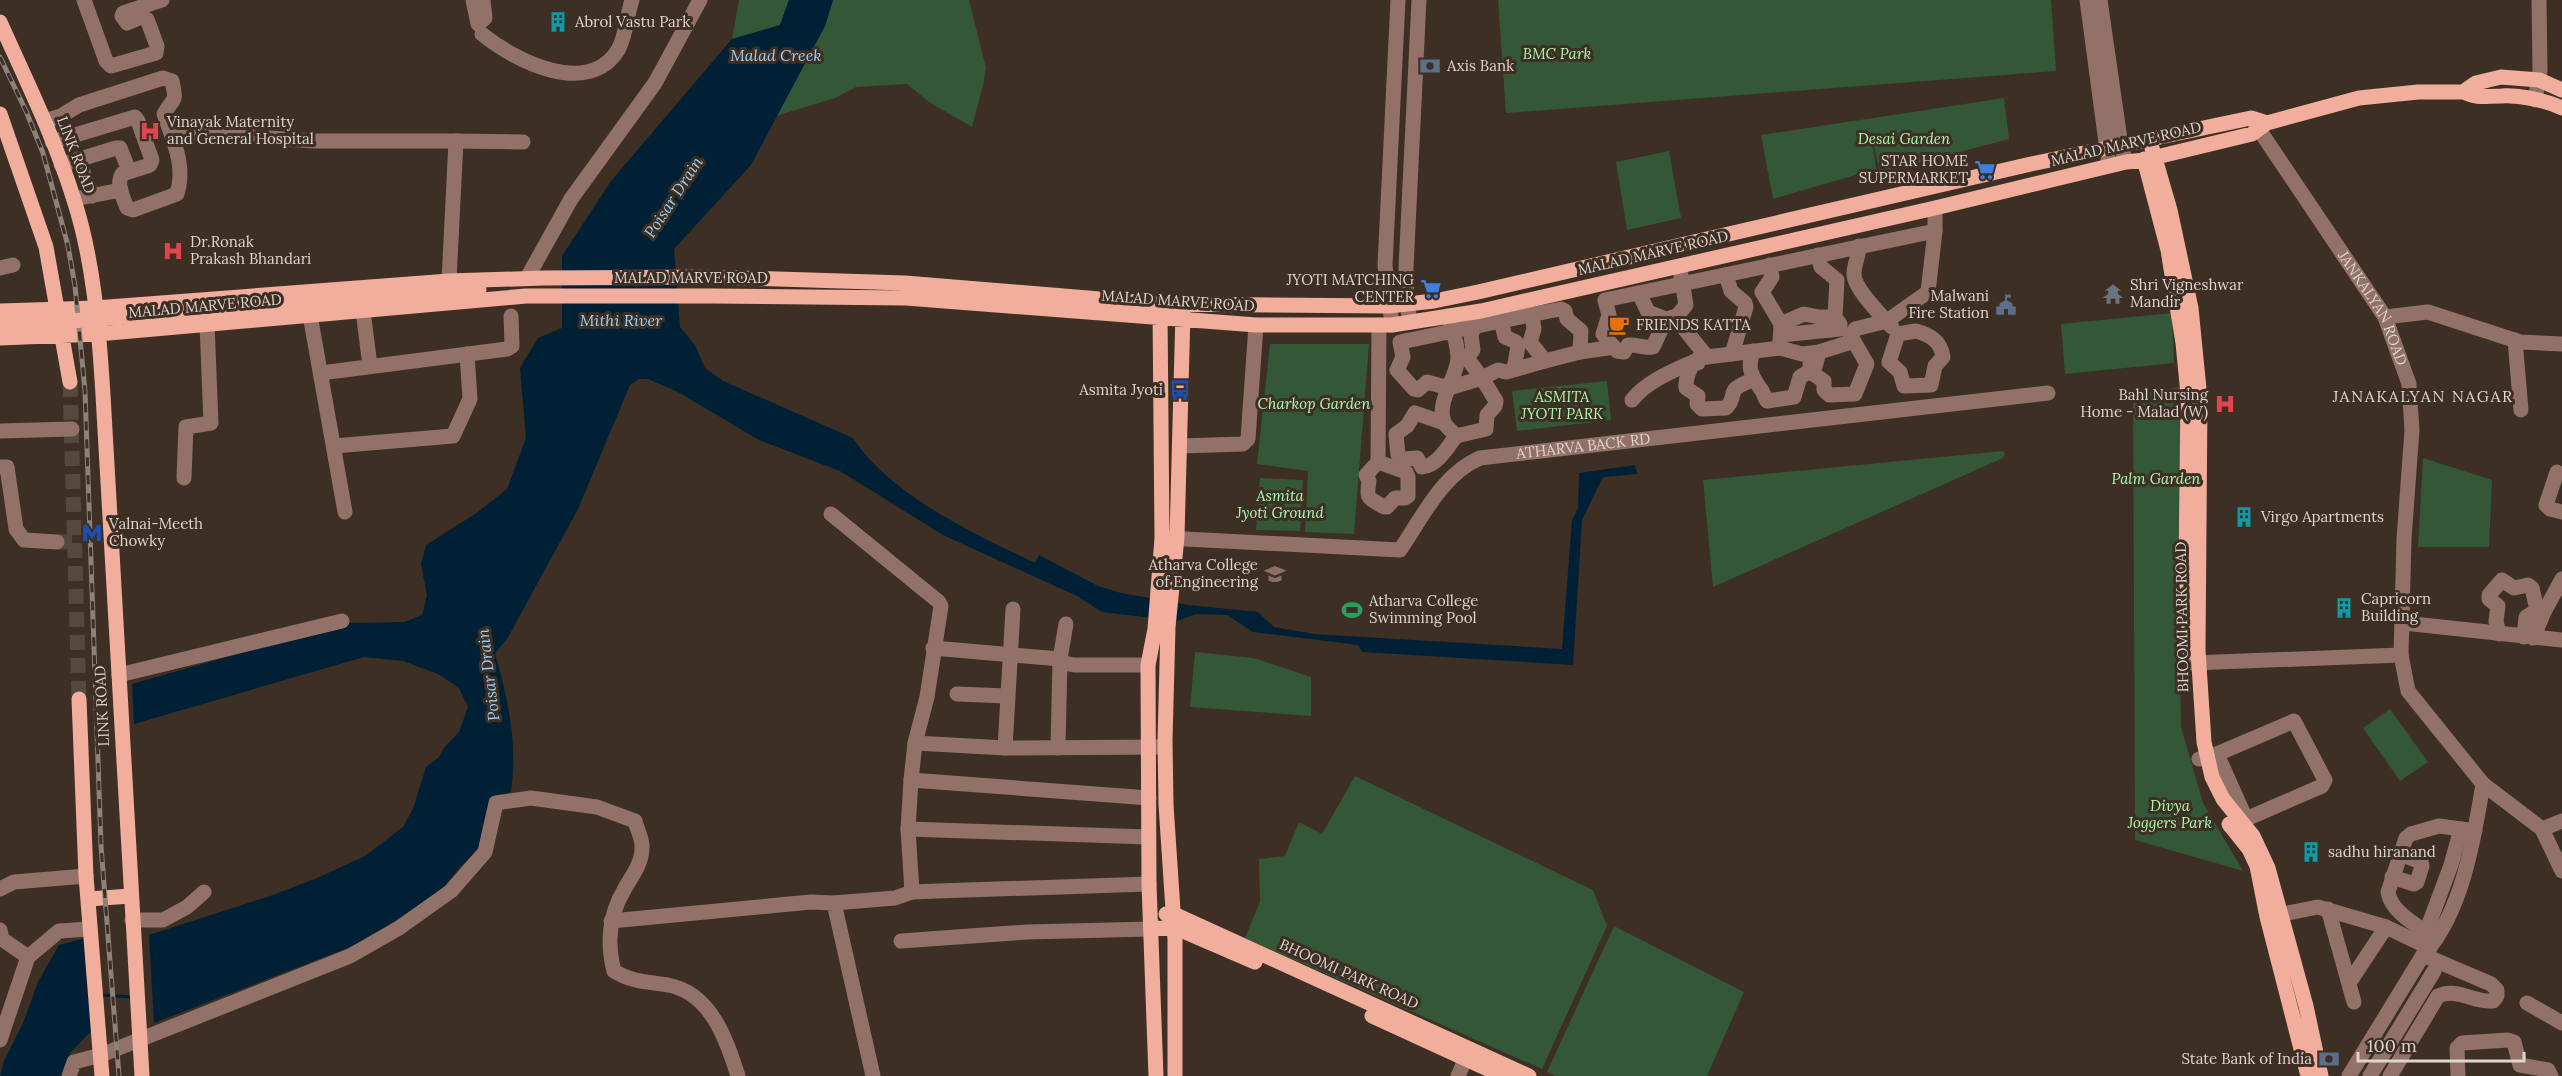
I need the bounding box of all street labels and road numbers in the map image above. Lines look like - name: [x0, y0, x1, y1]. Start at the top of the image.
- street label: LINK ROAD: [53, 114, 100, 196]
- street label: MALAD MARVE ROAD: [2049, 117, 2203, 170]
- street label: MALAD MARVE ROAD: [1576, 226, 1730, 279]
- street label: JANKALYAN ROAD: [2334, 246, 2412, 368]
- street label: MALAD MARVE ROAD: [614, 268, 768, 287]
- street label: MALAD MARVE ROAD: [1101, 286, 1255, 315]
- street label: MALAD MARVE ROAD: [127, 289, 282, 322]
- street label: ATHARVA BACK RD: [1514, 429, 1651, 463]
- street label: BHOOMI PARK ROAD: [2171, 542, 2192, 692]
- street label: LINK ROAD: [90, 665, 113, 747]
- street label: BHOOMI PARK ROAD: [1277, 934, 1422, 1013]

